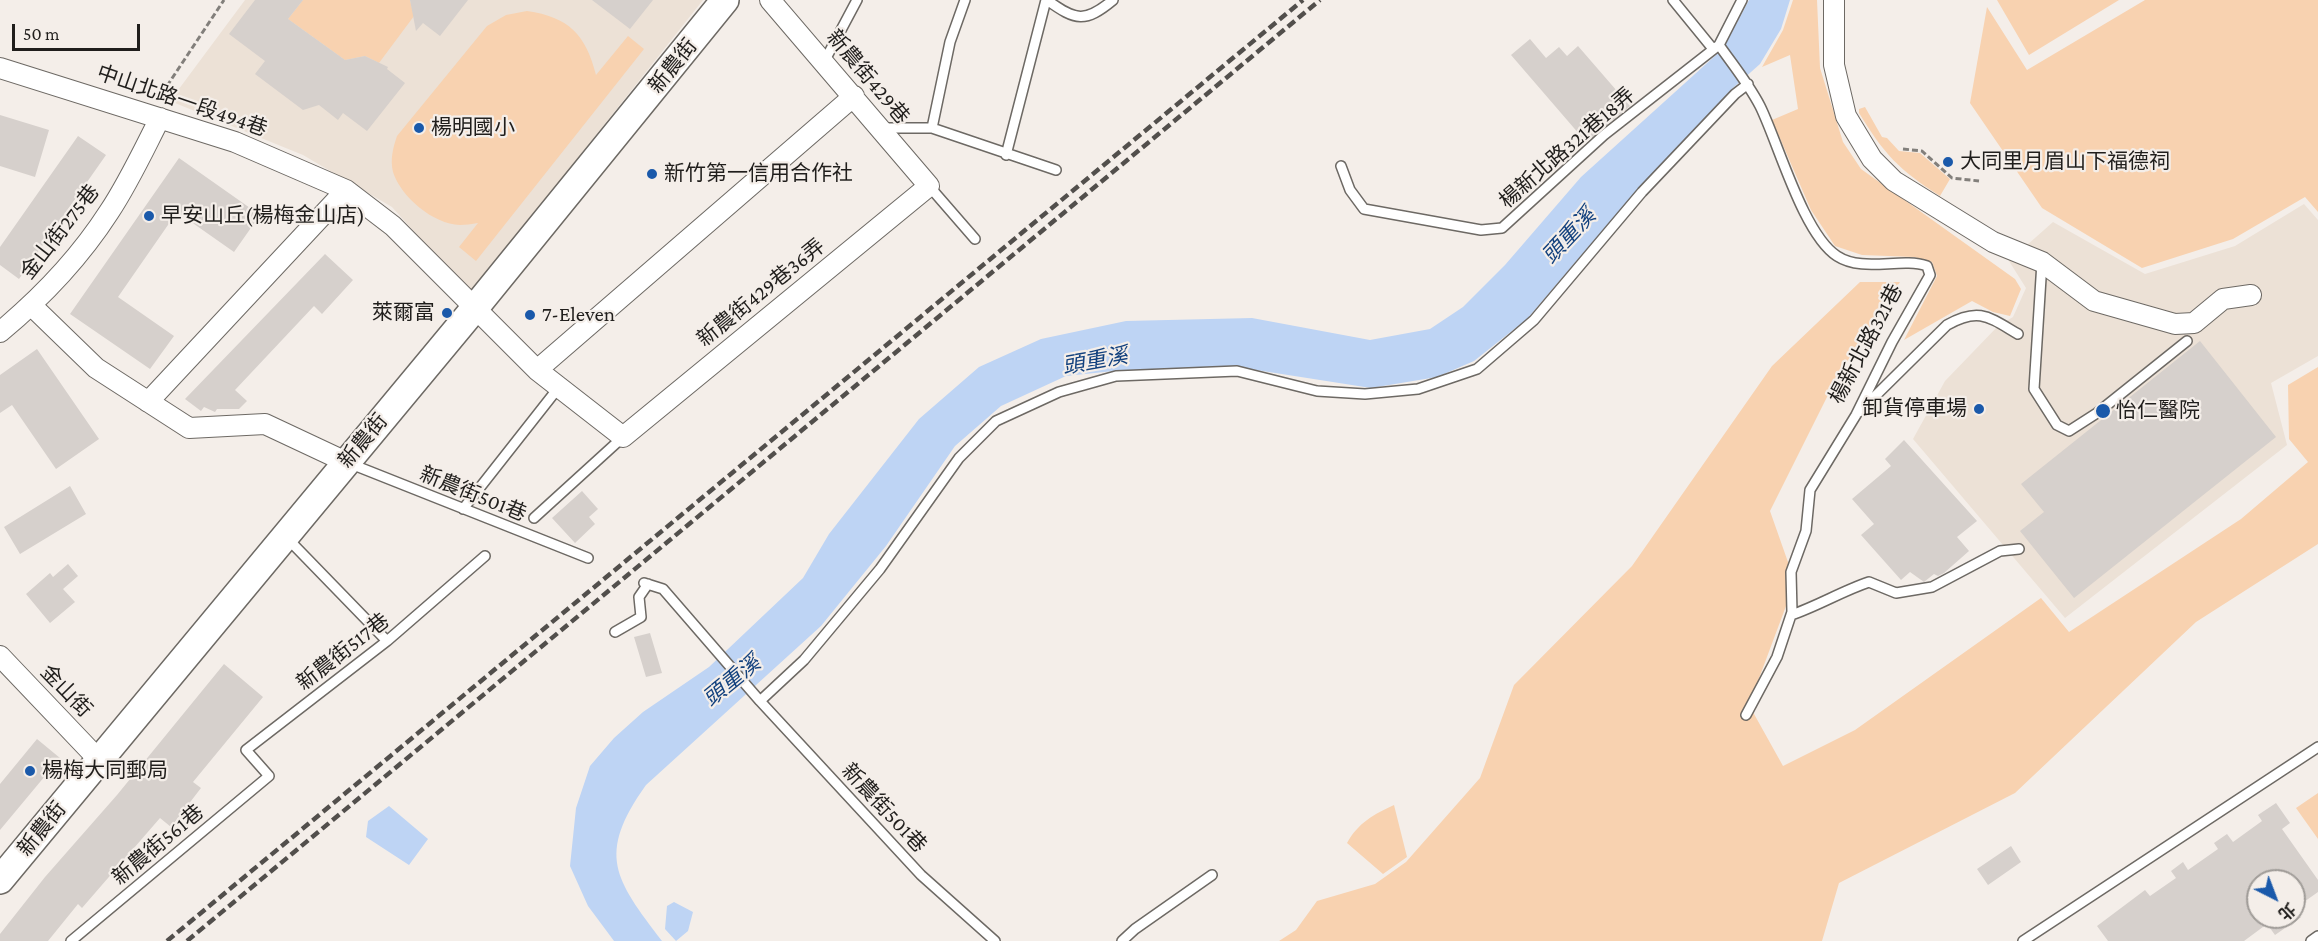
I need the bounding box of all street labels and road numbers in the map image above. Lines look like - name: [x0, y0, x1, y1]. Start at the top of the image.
- street label: 新農街429巷: [821, 25, 915, 129]
- street label: 新農街: [643, 34, 703, 98]
- street label: 中山北路一段494巷: [93, 60, 271, 142]
- street label: 楊新北路321巷18弄: [1494, 82, 1640, 214]
- street label: 金山街275巷: [15, 180, 105, 284]
- street label: 新農街429巷36弄: [692, 234, 830, 352]
- street label: 楊新北路321巷: [1824, 280, 1908, 408]
- street label: 新農街: [333, 409, 393, 473]
- street label: 新農街501巷: [416, 461, 530, 527]
- street label: 新農街517巷: [292, 608, 394, 696]
- street label: 金山街: [35, 660, 97, 722]
- street label: 新農街501巷: [836, 758, 932, 858]
- street label: 新農街: [12, 797, 72, 861]
- street label: 新農街561巷: [107, 799, 209, 891]

